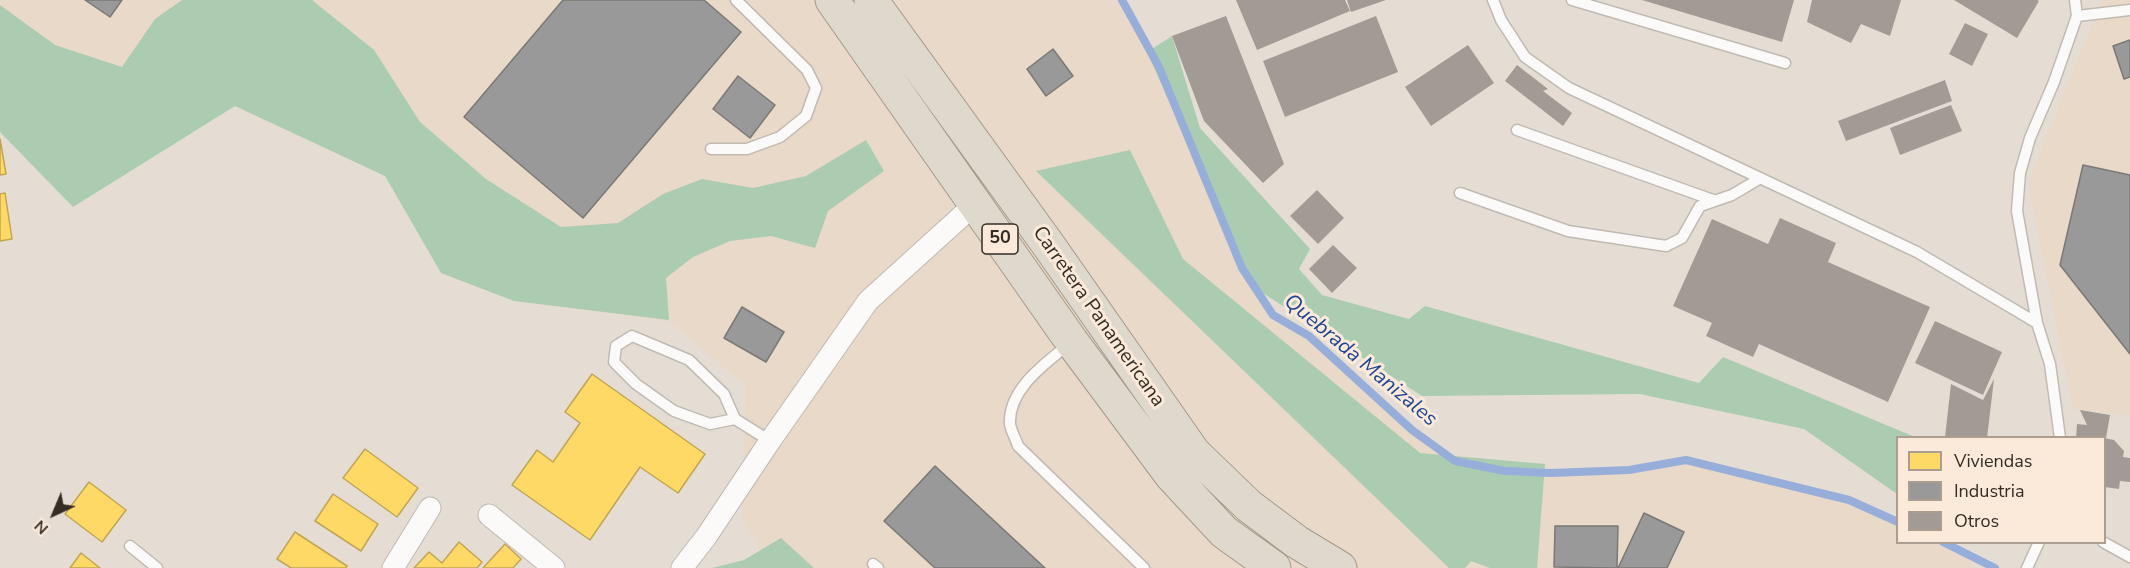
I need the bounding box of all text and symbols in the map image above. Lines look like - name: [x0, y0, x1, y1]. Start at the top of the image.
- street label: Carretera Panamericana: [1027, 222, 1169, 412]
- road number: 50: [982, 224, 1018, 254]
- water label: Quebrada Manizales: [1278, 289, 1442, 433]
- legend: [1896, 436, 2106, 544]
- text: Viviendas: [1954, 449, 2033, 473]
- text: Industria: [1954, 479, 2024, 503]
- north arrow: [24, 484, 84, 544]
- text: Otros: [1954, 509, 1999, 533]
- text: N: [30, 515, 53, 539]

